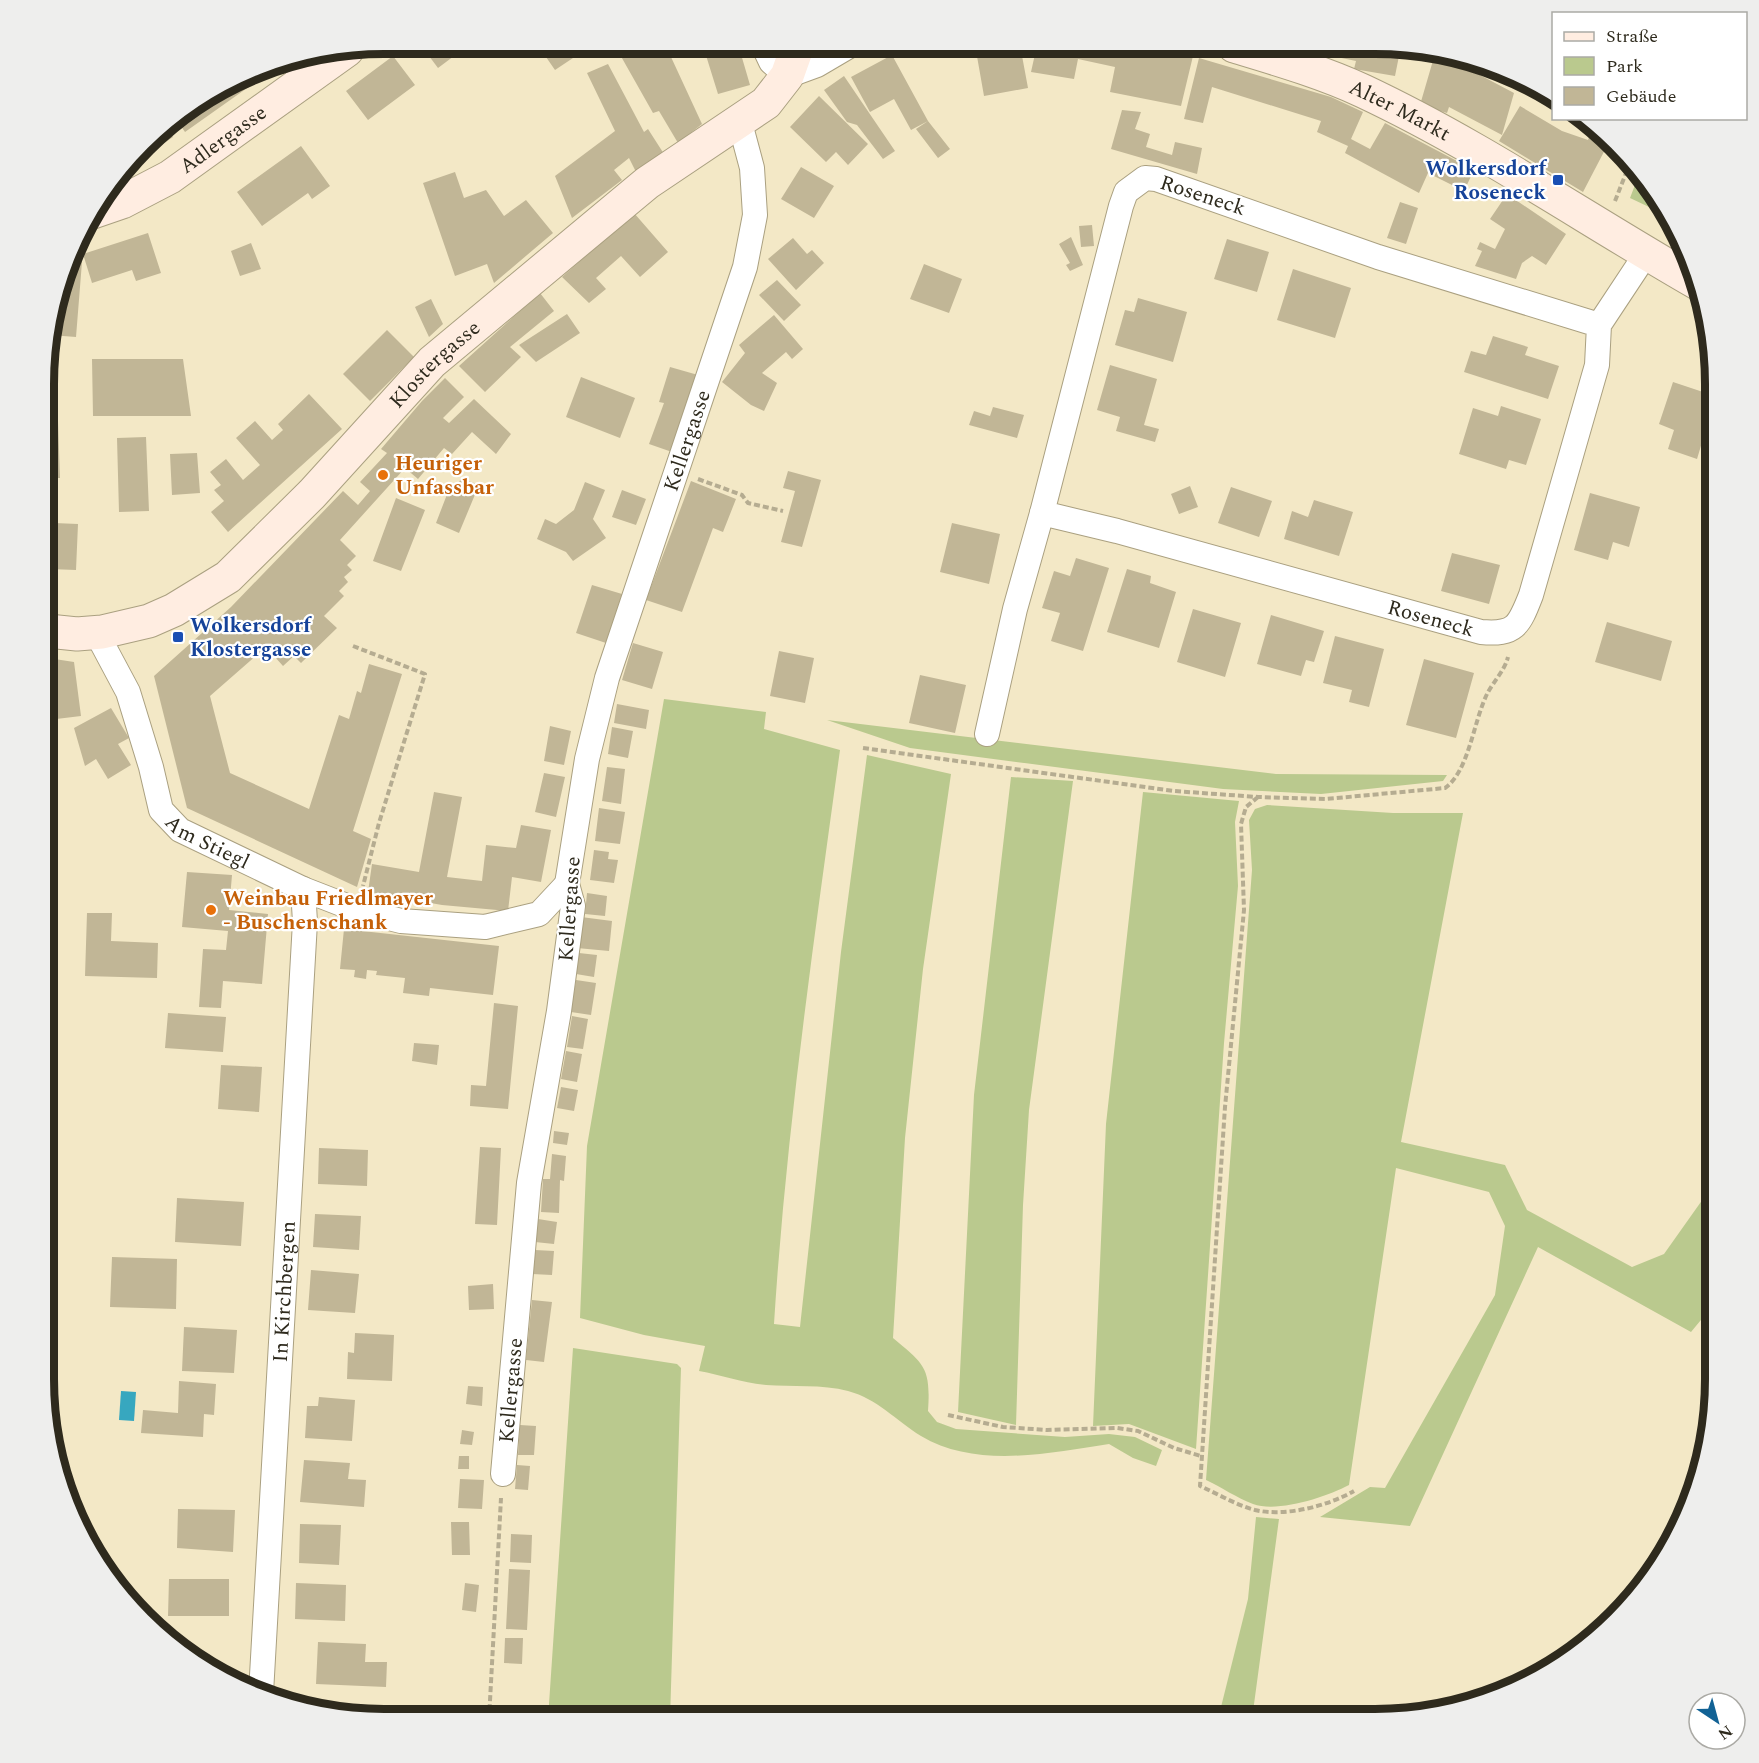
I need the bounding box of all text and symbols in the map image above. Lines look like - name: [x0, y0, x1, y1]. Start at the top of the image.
- legend: [1552, 12, 1747, 120]
- text: Straße: [1606, 23, 1658, 50]
- text: Park: [1606, 53, 1643, 80]
- street label: Alter Markt: [1343, 72, 1456, 150]
- text: Gebäude: [1606, 83, 1676, 110]
- street label: Adlergasse: [173, 97, 274, 182]
- place label: Wolkersdorf Roseneck: [1425, 153, 1547, 209]
- street label: Roseneck: [1156, 167, 1250, 225]
- marker: Wolkersdorf Roseneck: [1551, 173, 1565, 187]
- street label: Klostergasse: [382, 313, 488, 416]
- street label: Kellergasse: [656, 386, 720, 496]
- place label: Heuriger Unfassbar: [395, 448, 494, 504]
- marker: Heuriger Unfassbar: [376, 468, 390, 482]
- street label: Roseneck: [1384, 592, 1478, 646]
- place label: Wolkersdorf Klostergasse: [190, 610, 312, 666]
- marker: Wolkersdorf Klostergasse: [171, 630, 185, 644]
- street label: Am Stiegl: [157, 808, 255, 878]
- street label: Kellergasse: [550, 855, 590, 963]
- place label: Weinbau Friedlmayer - Buschenschank: [223, 883, 433, 939]
- marker: Weinbau Friedlmayer - Buschenschank: [204, 903, 218, 917]
- street label: In Kirchbergen: [265, 1220, 305, 1363]
- street label: Kellergasse: [491, 1336, 532, 1444]
- north arrow: [1687, 1691, 1747, 1751]
- text: N: [1713, 1719, 1738, 1746]

